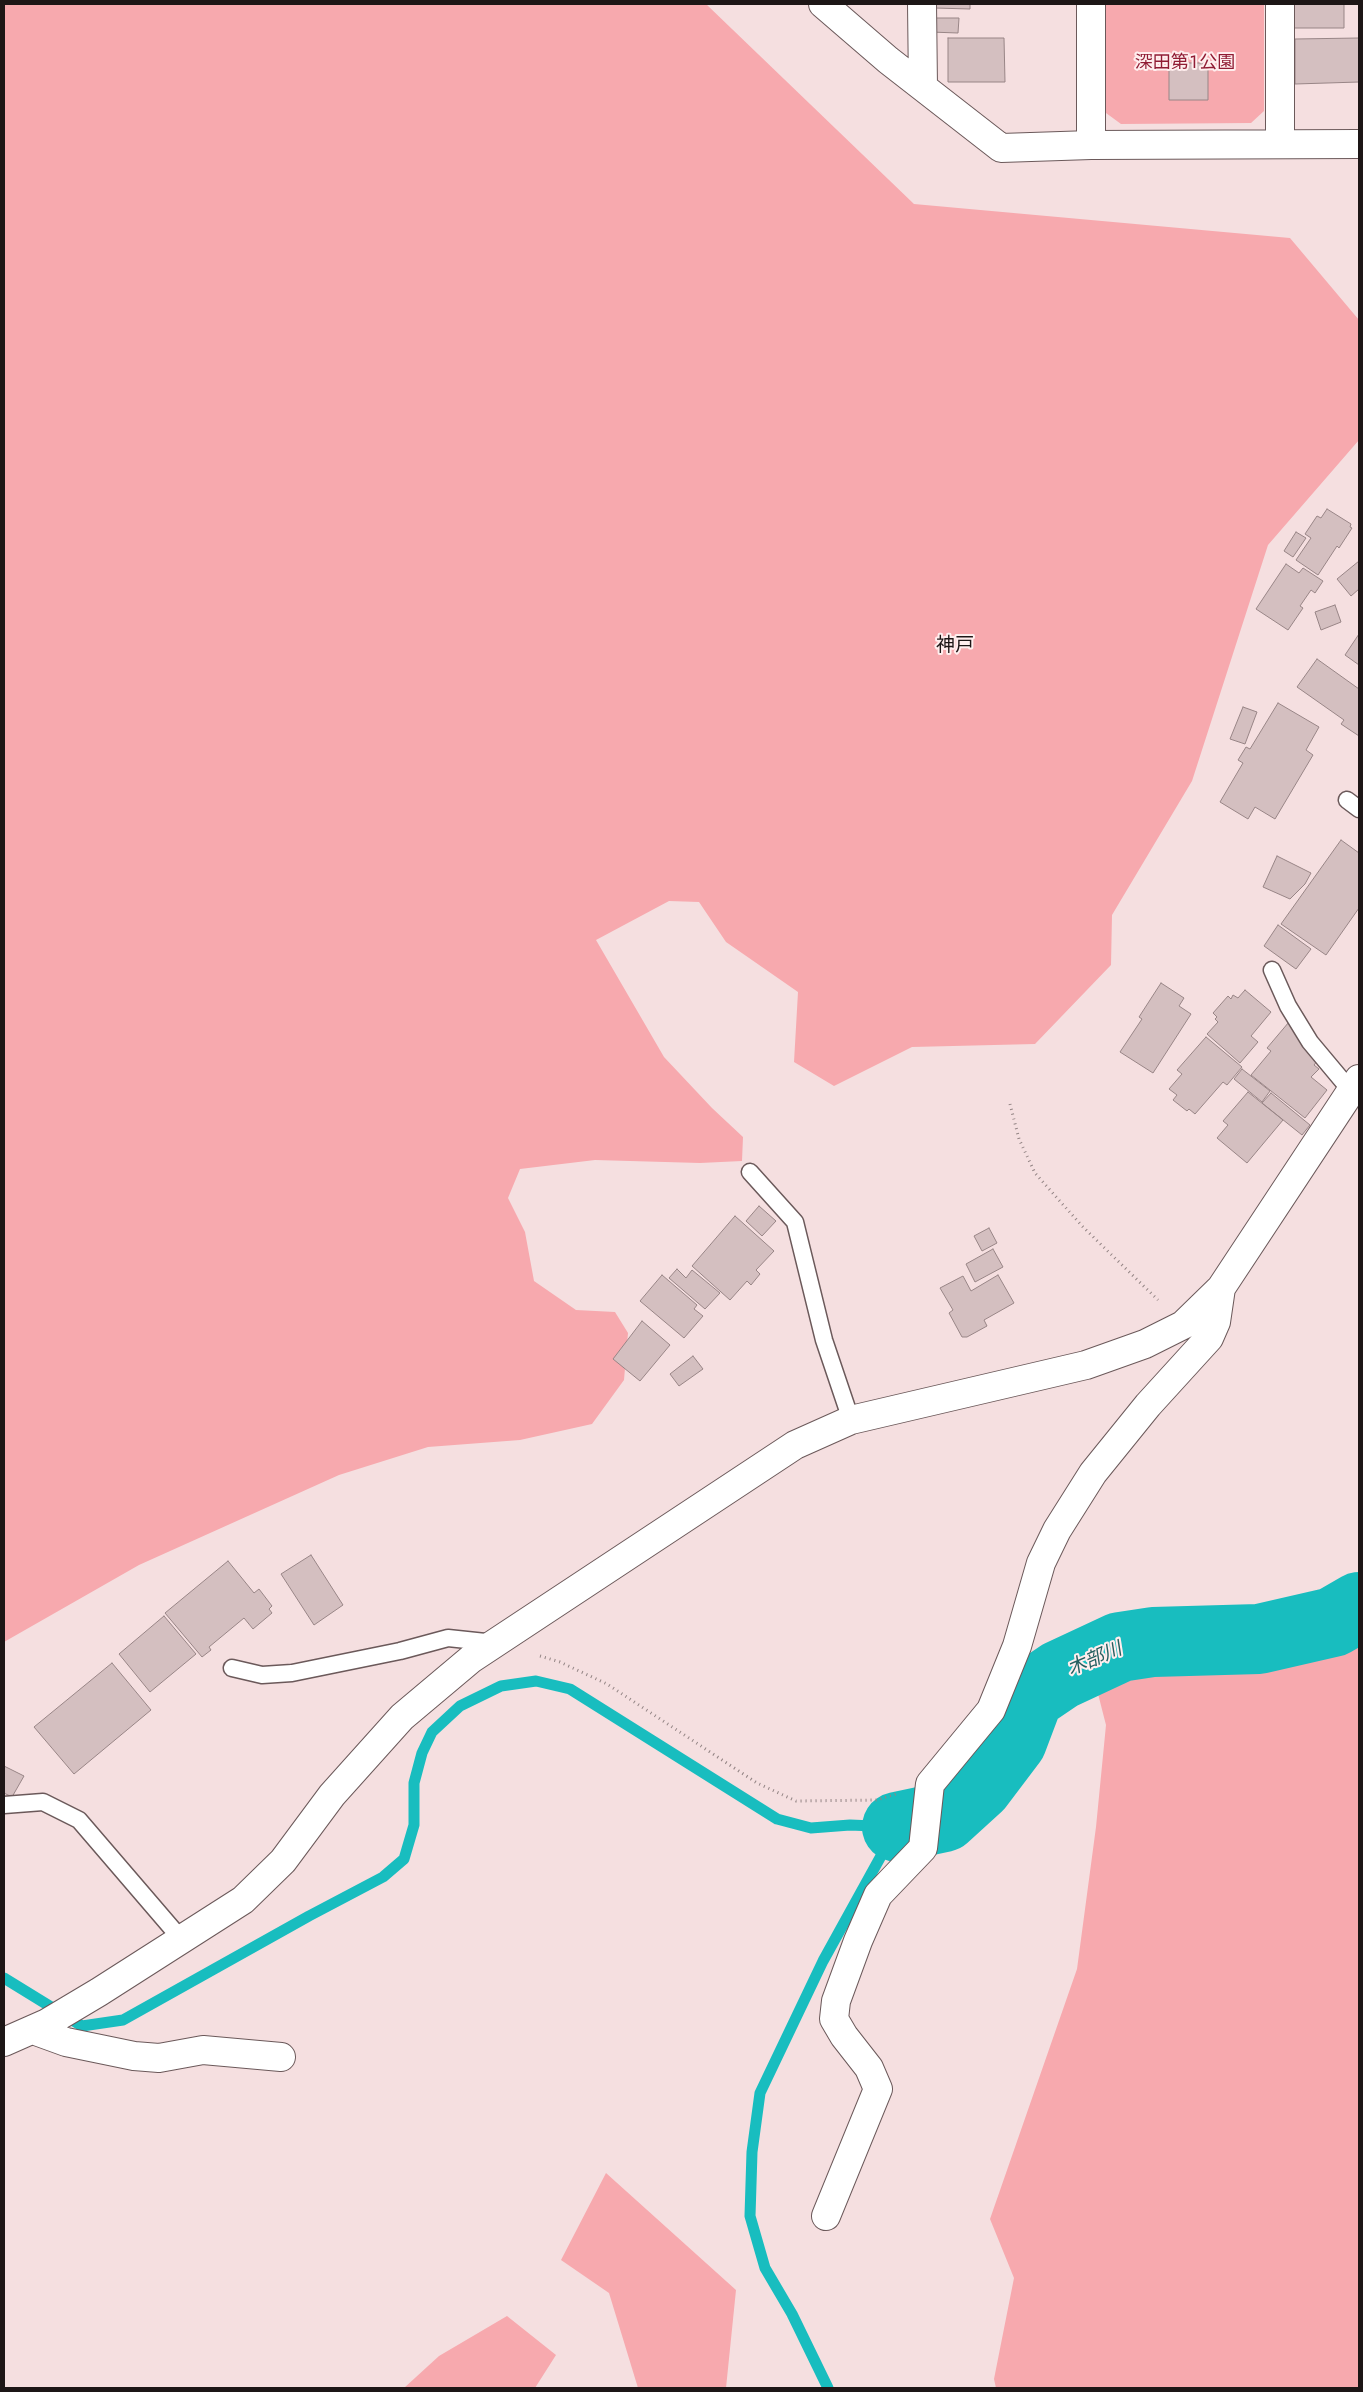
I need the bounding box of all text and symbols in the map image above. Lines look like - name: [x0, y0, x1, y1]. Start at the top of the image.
- park label: 深田第１公園: [1135, 53, 1235, 75]
- district label: 神戸: [936, 635, 974, 657]
- water label: 木部川: [1064, 1638, 1126, 1682]

